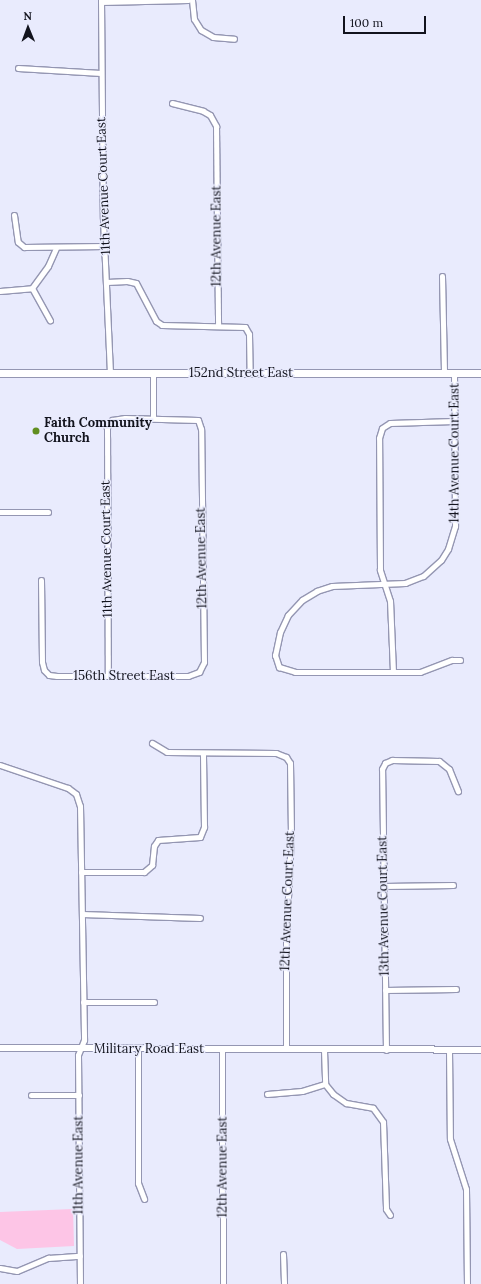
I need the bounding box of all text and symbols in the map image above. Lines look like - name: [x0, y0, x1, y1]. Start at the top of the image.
- north arrow: [8, 8, 48, 48]
- scale bar: [345, 8, 428, 34]
- text: N: [23, 9, 32, 23]
- text: 100 m: [350, 15, 383, 30]
- street label: 11th Avenue Court East: [94, 117, 114, 255]
- street label: 12th Avenue East: [209, 185, 225, 287]
- street label: 152nd Street East: [189, 365, 293, 381]
- street label: 14th Avenue Court East: [447, 383, 463, 523]
- place label: Faith Community Church: [44, 416, 152, 447]
- marker: Faith Community Church: [31, 426, 41, 436]
- street label: 11th Avenue Court East: [98, 480, 116, 618]
- street label: 12th Avenue East: [193, 507, 211, 609]
- street label: 156th Street East: [73, 668, 175, 684]
- street label: 12th Avenue Court East: [278, 831, 298, 971]
- street label: 13th Avenue Court East: [375, 836, 393, 976]
- street label: Military Road East: [94, 1041, 204, 1057]
- street label: 11th Avenue East: [71, 1115, 87, 1215]
- street label: 12th Avenue East: [215, 1116, 231, 1218]

